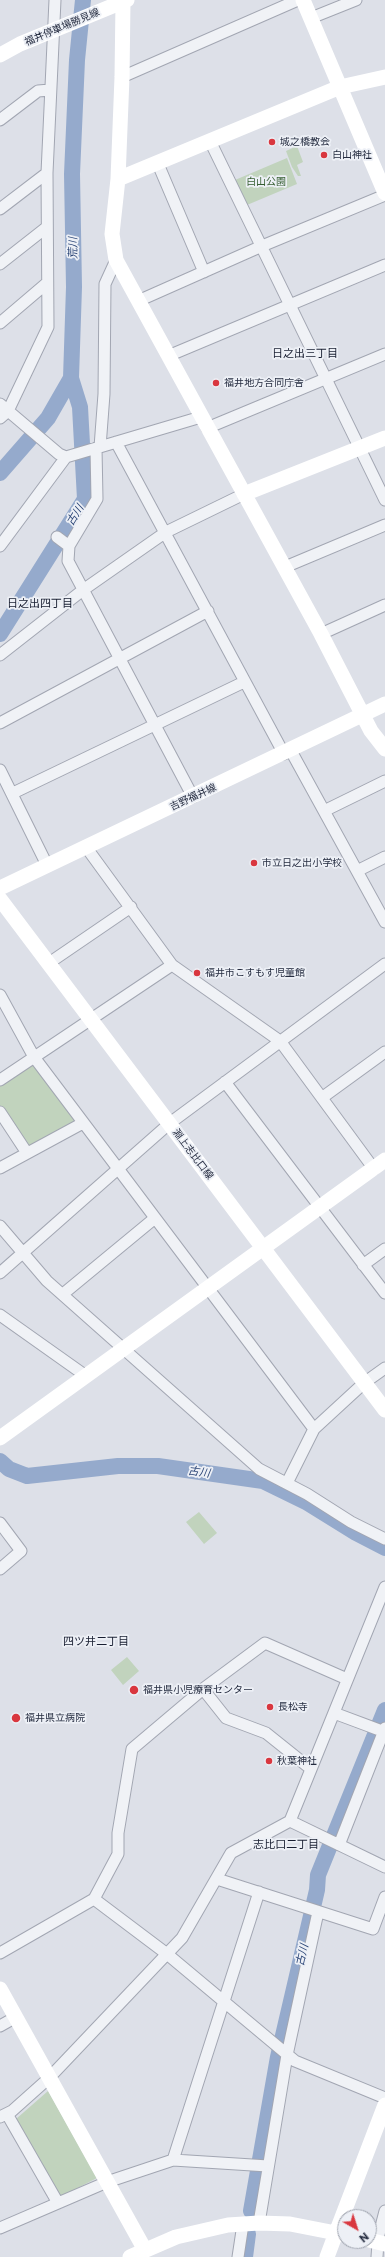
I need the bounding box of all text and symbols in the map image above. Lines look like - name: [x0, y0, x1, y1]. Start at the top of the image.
- street label: 福井停車場勝見線: [23, 6, 101, 48]
- place label: 城之橋教会: [280, 136, 330, 148]
- marker: 城之橋教会: [267, 137, 277, 147]
- place label: 白山神社: [332, 149, 372, 161]
- marker: 白山神社: [319, 150, 329, 160]
- park label: 白山公園: [246, 176, 286, 188]
- water label: 荒川: [66, 237, 80, 259]
- district label: 日之出三丁目: [272, 346, 338, 360]
- place label: 福井地方合同庁舎: [224, 377, 304, 389]
- marker: 福井地方合同庁舎: [211, 378, 221, 388]
- water label: 古川: [64, 502, 86, 528]
- district label: 日之出四丁目: [7, 596, 73, 610]
- street label: 吉野福井線: [168, 781, 218, 813]
- place label: 市立日之出小学校: [262, 857, 342, 869]
- marker: 市立日之出小学校: [249, 858, 259, 868]
- place label: 福井市こすもす児童館: [205, 967, 305, 979]
- marker: 福井市こすもす児童館: [192, 968, 202, 978]
- street label: 淵上志比口線: [170, 1126, 216, 1182]
- water label: 古川: [187, 1464, 211, 1480]
- district label: 四ツ井二丁目: [63, 1634, 129, 1648]
- marker: 福井県小児療育センター: [128, 1684, 140, 1696]
- place label: 福井県小児療育センター: [143, 1684, 253, 1696]
- place label: 長松寺: [278, 1701, 308, 1713]
- marker: 長松寺: [265, 1702, 275, 1712]
- marker: 福井県立病院: [10, 1712, 22, 1724]
- place label: 福井県立病院: [25, 1712, 85, 1724]
- place label: 秋葉神社: [277, 1755, 317, 1767]
- marker: 秋葉神社: [264, 1756, 274, 1766]
- district label: 志比口二丁目: [253, 1837, 319, 1851]
- water label: 古川: [293, 1943, 311, 1967]
- north arrow: [337, 2209, 377, 2249]
- text: N: [357, 2230, 372, 2246]

